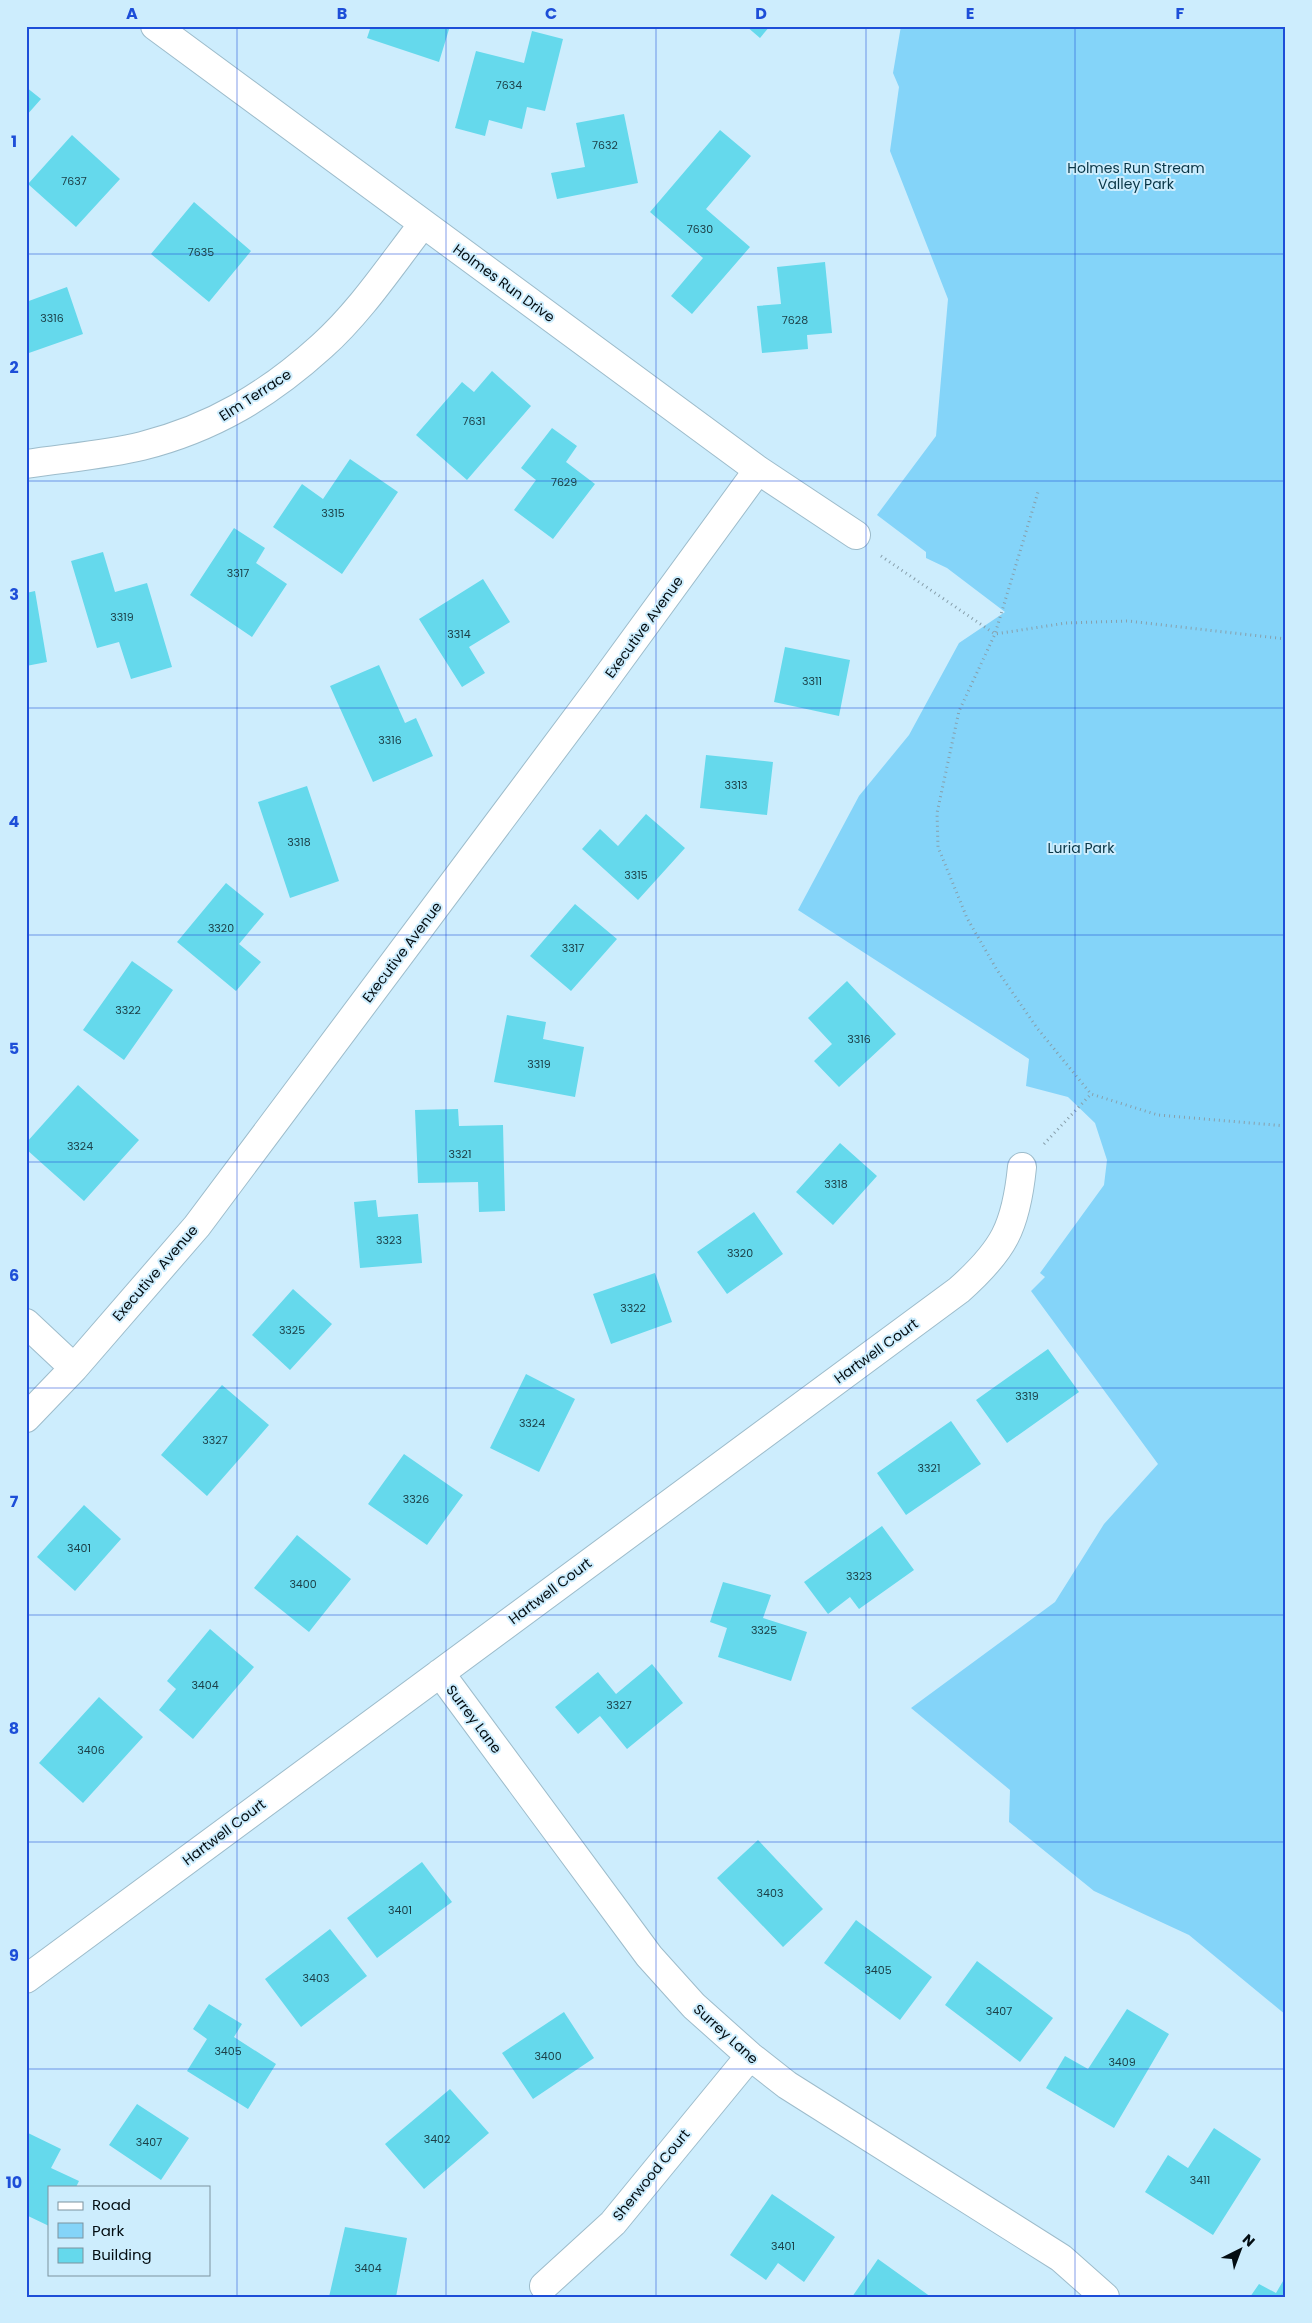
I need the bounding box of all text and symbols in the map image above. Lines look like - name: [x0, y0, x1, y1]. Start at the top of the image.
- text: A: [126, 2, 138, 25]
- text: B: [337, 2, 347, 25]
- text: C: [545, 2, 557, 25]
- text: D: [755, 2, 767, 25]
- text: E: [966, 2, 974, 25]
- text: F: [1176, 2, 1185, 25]
- house number: 7634: [496, 77, 522, 93]
- text: 1: [11, 130, 17, 153]
- house number: 7632: [592, 137, 618, 153]
- park label: Holmes Run Stream Valley Park: [1067, 158, 1205, 194]
- house number: 7637: [61, 173, 87, 189]
- house number: 7630: [687, 221, 713, 237]
- street label: Holmes Run Drive: [449, 239, 559, 327]
- house number: 7635: [188, 244, 214, 260]
- house number: 3316: [40, 310, 64, 326]
- house number: 7628: [782, 312, 808, 328]
- text: 2: [9, 356, 19, 379]
- street label: Elm Terrace: [215, 364, 295, 426]
- house number: 7631: [463, 413, 486, 429]
- house number: 7629: [551, 474, 577, 490]
- house number: 3315: [321, 505, 345, 521]
- house number: 3317: [227, 565, 249, 581]
- street label: Executive Avenue: [600, 572, 688, 682]
- text: 3: [9, 583, 19, 606]
- house number: 3319: [110, 609, 134, 625]
- house number: 3314: [447, 626, 471, 642]
- house number: 3311: [802, 673, 822, 689]
- house number: 3316: [378, 732, 402, 748]
- house number: 3313: [725, 777, 747, 793]
- text: 4: [9, 810, 20, 833]
- house number: 3318: [287, 834, 311, 850]
- park label: Luria Park: [1048, 838, 1115, 858]
- house number: 3315: [624, 867, 648, 883]
- street label: Executive Avenue: [357, 897, 447, 1007]
- house number: 3320: [208, 920, 234, 936]
- house number: 3317: [562, 940, 584, 956]
- house number: 3322: [115, 1002, 141, 1018]
- house number: 3316: [847, 1031, 871, 1047]
- text: 5: [9, 1037, 19, 1060]
- house number: 3319: [527, 1056, 551, 1072]
- house number: 3324: [67, 1138, 93, 1154]
- house number: 3321: [449, 1146, 471, 1162]
- house number: 3318: [824, 1176, 848, 1192]
- street label: Executive Avenue: [108, 1220, 203, 1325]
- house number: 3323: [376, 1232, 402, 1248]
- house number: 3320: [727, 1245, 753, 1261]
- text: 6: [9, 1264, 19, 1287]
- house number: 3322: [620, 1300, 646, 1316]
- street label: Hartwell Court: [830, 1314, 922, 1388]
- house number: 3325: [279, 1322, 305, 1338]
- house number: 3319: [1015, 1388, 1039, 1404]
- house number: 3324: [519, 1415, 545, 1431]
- house number: 3327: [202, 1432, 228, 1448]
- house number: 3321: [918, 1460, 940, 1476]
- text: 7: [10, 1490, 19, 1513]
- house number: 3326: [403, 1491, 429, 1507]
- house number: 3401: [67, 1540, 91, 1556]
- street label: Hartwell Court: [504, 1553, 596, 1629]
- house number: 3323: [846, 1568, 872, 1584]
- house number: 3400: [289, 1576, 317, 1592]
- house number: 3325: [751, 1622, 777, 1638]
- house number: 3404: [191, 1677, 219, 1693]
- street label: Surrey Lane: [442, 1681, 507, 1758]
- house number: 3327: [606, 1697, 632, 1713]
- text: 8: [9, 1717, 19, 1740]
- house number: 3406: [77, 1742, 105, 1758]
- street label: Hartwell Court: [178, 1794, 270, 1870]
- house number: 3403: [757, 1885, 783, 1901]
- house number: 3401: [388, 1902, 412, 1918]
- text: 9: [9, 1944, 19, 1967]
- house number: 3405: [864, 1962, 892, 1978]
- house number: 3403: [303, 1970, 329, 1986]
- street label: Surrey Lane: [689, 1999, 763, 2069]
- house number: 3407: [986, 2003, 1012, 2019]
- house number: 3405: [214, 2043, 242, 2059]
- house number: 3400: [534, 2048, 562, 2064]
- house number: 3409: [1108, 2054, 1136, 2070]
- street label: Sherwood Court: [608, 2125, 694, 2225]
- house number: 3402: [424, 2131, 450, 2147]
- house number: 3407: [136, 2134, 162, 2150]
- text: 10: [6, 2171, 22, 2194]
- house number: 3411: [1190, 2172, 1210, 2188]
- legend: [48, 2186, 210, 2276]
- text: Road: [92, 2194, 131, 2215]
- text: Park: [92, 2220, 124, 2241]
- north arrow: [1214, 2226, 1264, 2276]
- text: N: [1238, 2229, 1259, 2251]
- house number: 3401: [771, 2238, 795, 2254]
- text: Building: [92, 2244, 152, 2265]
- house number: 3404: [354, 2260, 382, 2276]

